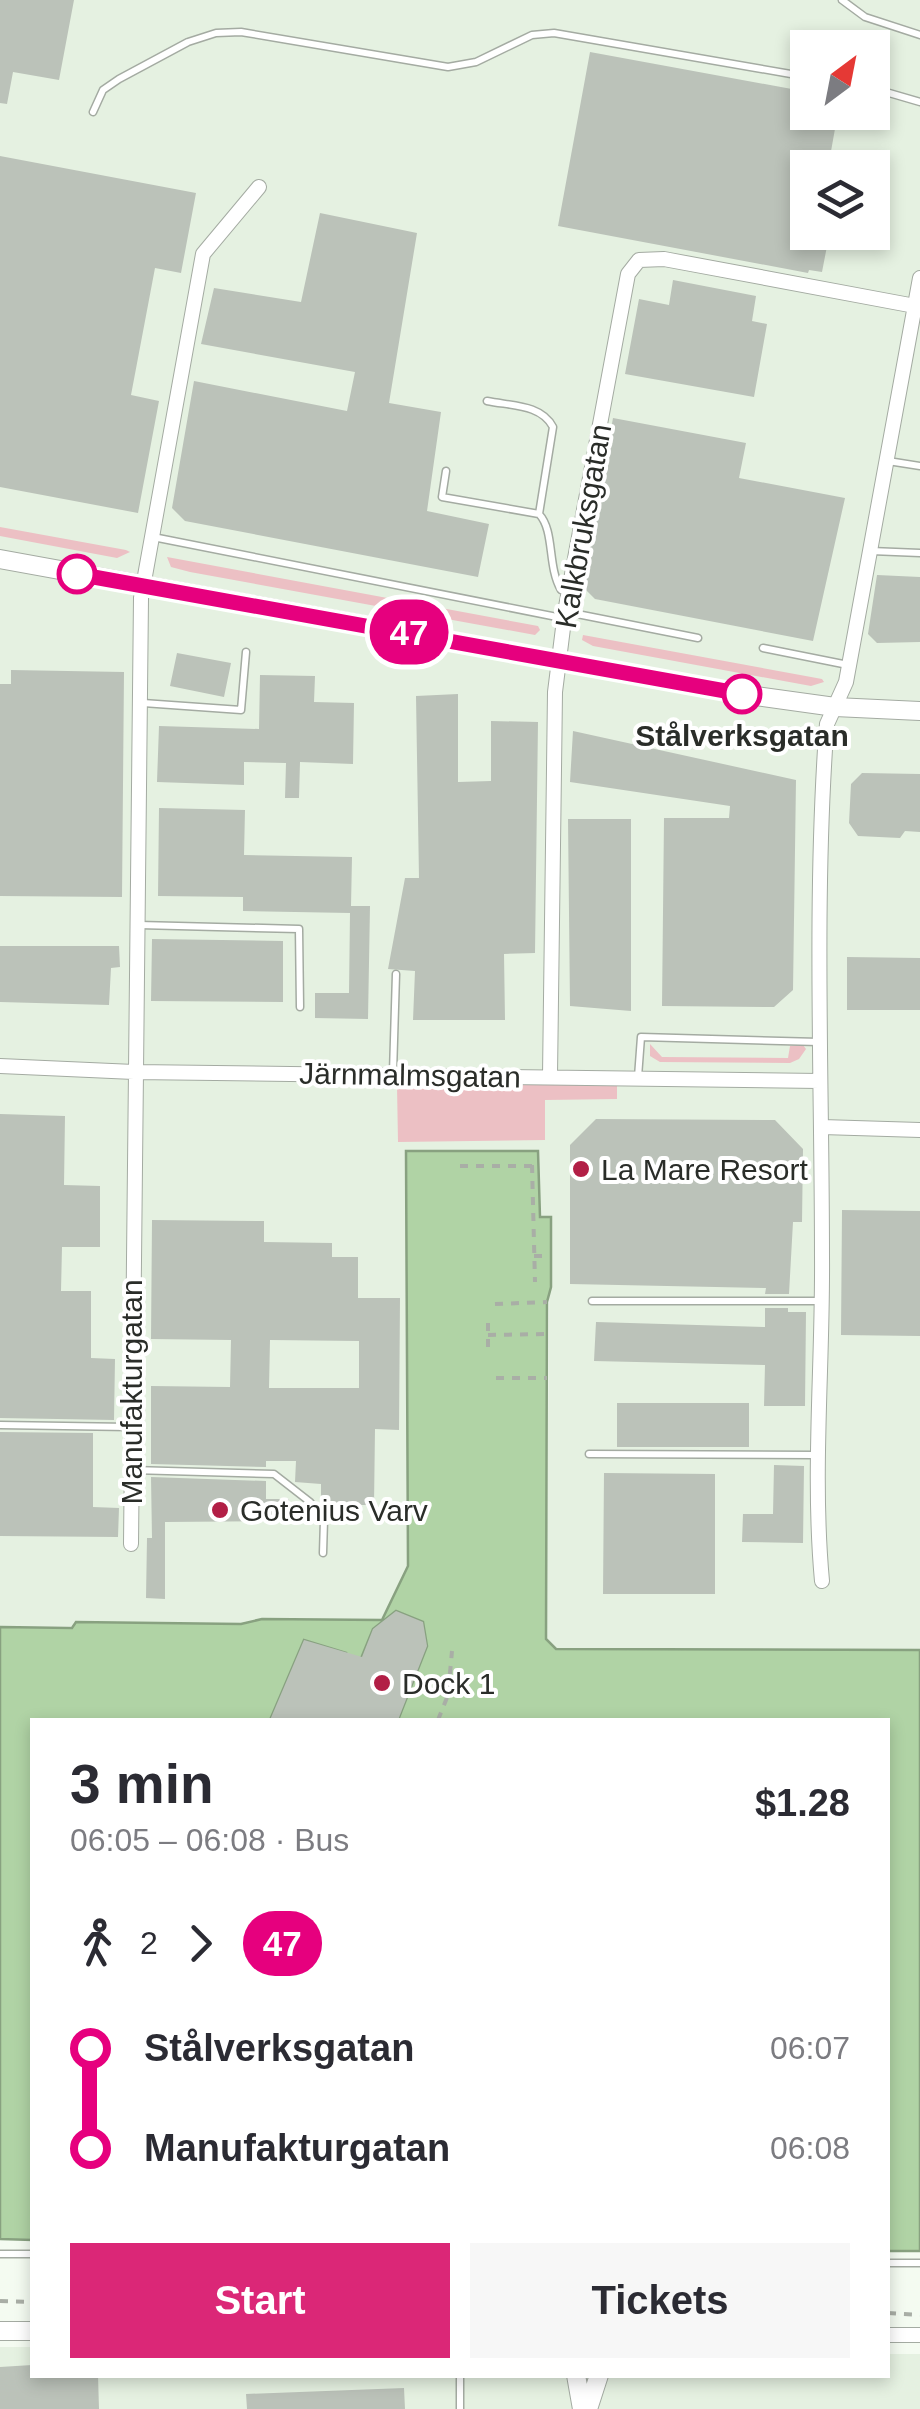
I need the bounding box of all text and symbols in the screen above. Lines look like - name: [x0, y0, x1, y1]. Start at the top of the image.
- north arrow: [790, 30, 890, 130]
- map controls: [790, 30, 890, 250]
- button: layers: [790, 150, 890, 250]
- street label: Kalkbruksgatan: [549, 421, 617, 631]
- unlabelled marker: [58, 555, 96, 593]
- line badge: 47: [364, 600, 454, 664]
- text: 47: [390, 613, 428, 652]
- marker: Stålverksgatan: [723, 675, 761, 713]
- place label: Stålverksgatan: [635, 719, 849, 752]
- street label: Järnmalmsgatan: [299, 1057, 521, 1093]
- place label: La Mare Resort: [601, 1153, 808, 1186]
- marker: La Mare Resort: [570, 1158, 592, 1180]
- street label: Manufakturgatan: [115, 1279, 148, 1505]
- place label: Gotenius Varv: [240, 1494, 428, 1527]
- marker: Gotenius Varv: [209, 1499, 231, 1521]
- place label: Dock 1: [402, 1667, 495, 1700]
- marker: Dock 1: [371, 1672, 393, 1694]
- text: 3 min: [70, 1753, 214, 1815]
- text: $1.28: [755, 1782, 850, 1824]
- text: 06:05 – 06:08 · Bus: [70, 1822, 349, 1858]
- icon: walk: [70, 1916, 125, 1971]
- icon: forward: [173, 1916, 228, 1971]
- text: 47: [263, 1924, 302, 1963]
- text: 2: [140, 1925, 158, 1961]
- text: Stålverksgatan: [144, 2027, 414, 2069]
- text: 06:07: [770, 2030, 850, 2066]
- text: Manufakturgatan: [144, 2127, 450, 2169]
- text: 06:08: [770, 2130, 850, 2166]
- button: Start: [70, 2243, 450, 2358]
- button: Tickets: [470, 2243, 850, 2358]

